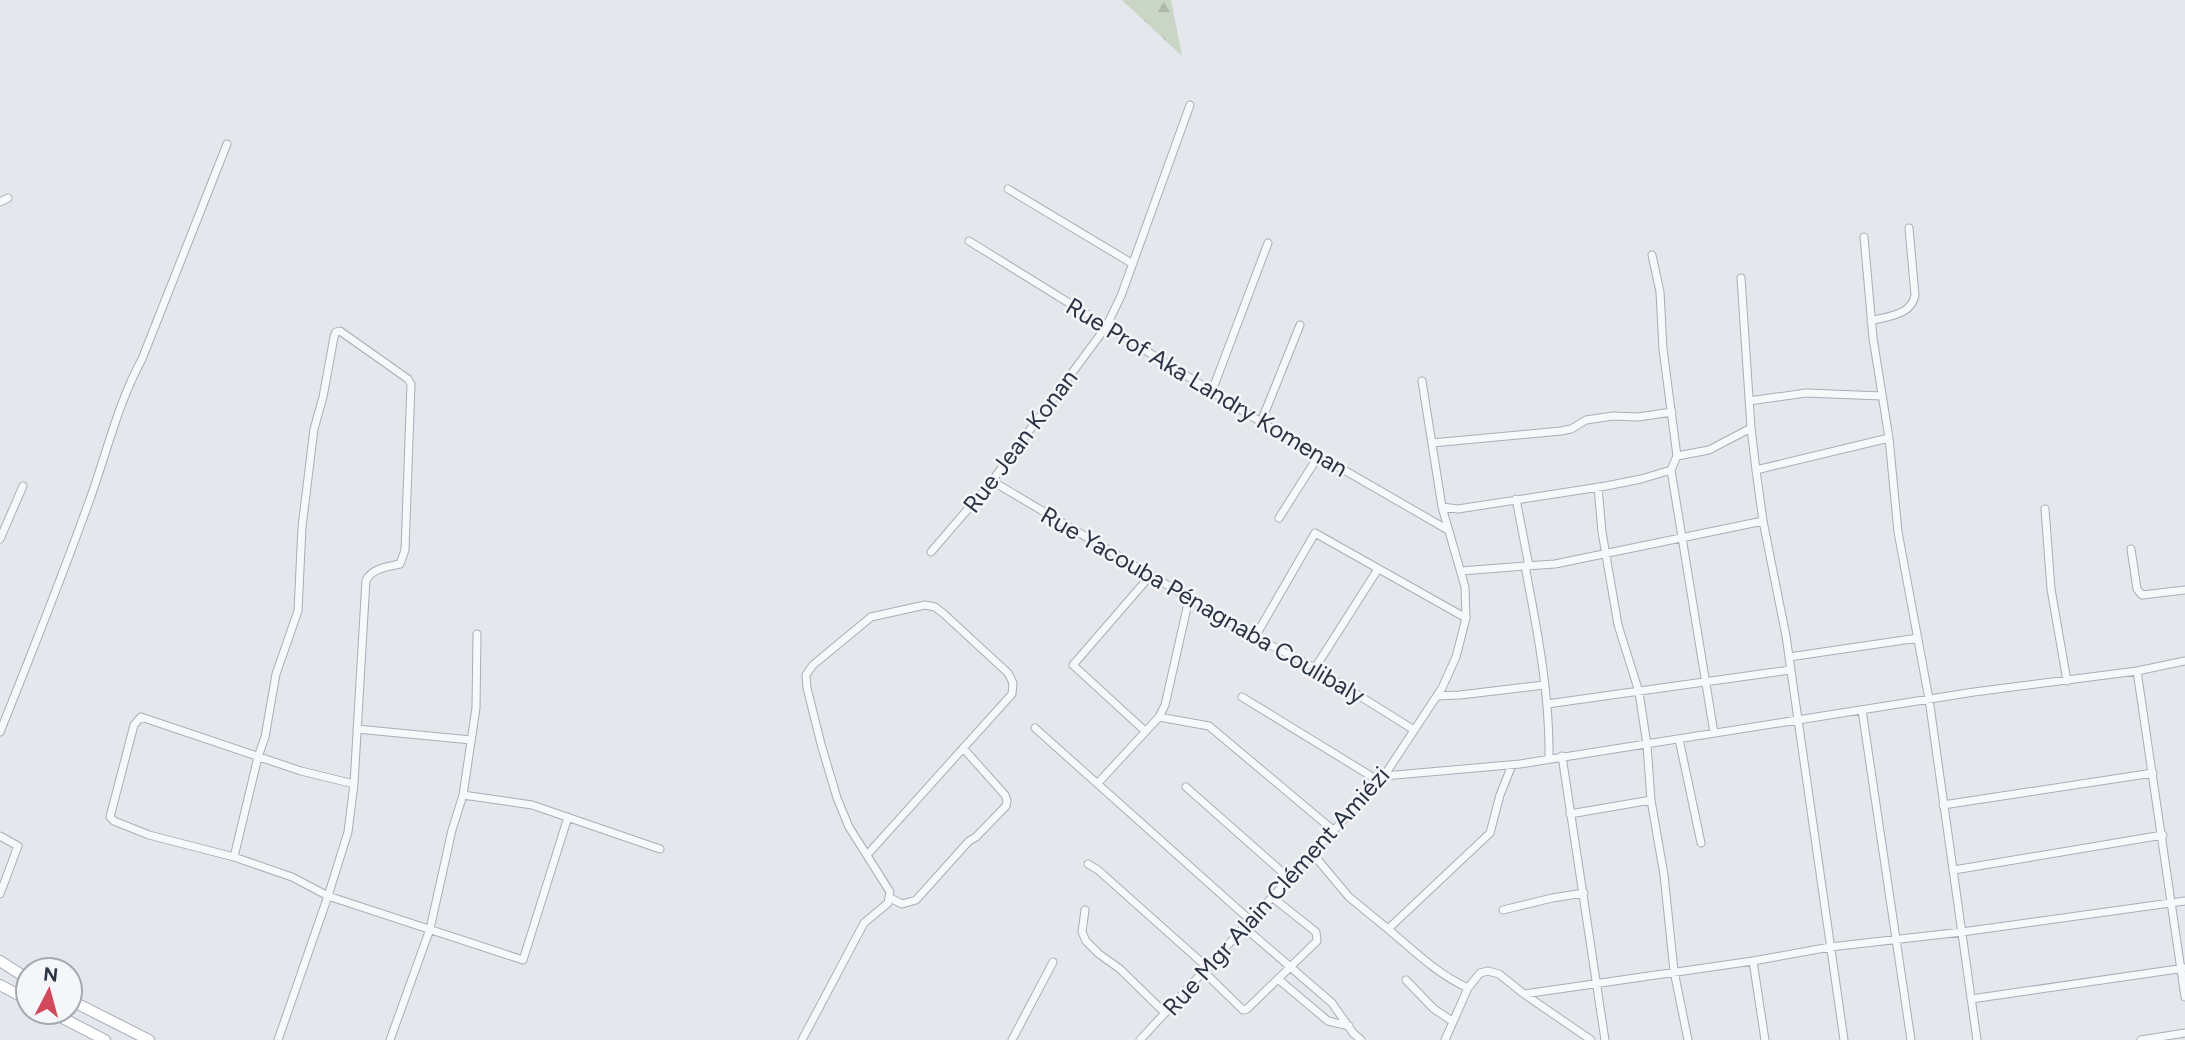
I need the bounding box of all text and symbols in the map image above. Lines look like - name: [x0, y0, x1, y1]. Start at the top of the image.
- street label: Rue Prof Aka Landry Komenan: [1061, 291, 1353, 483]
- street label: Rue Jean Konan: [957, 364, 1083, 518]
- street label: Rue Yacouba Pénagnaba Coulibaly: [1036, 500, 1370, 710]
- street label: Rue Mgr Alain Clément Amiézi: [1157, 761, 1395, 1021]
- north arrow: [14, 956, 84, 1026]
- text: N: [42, 962, 59, 987]

